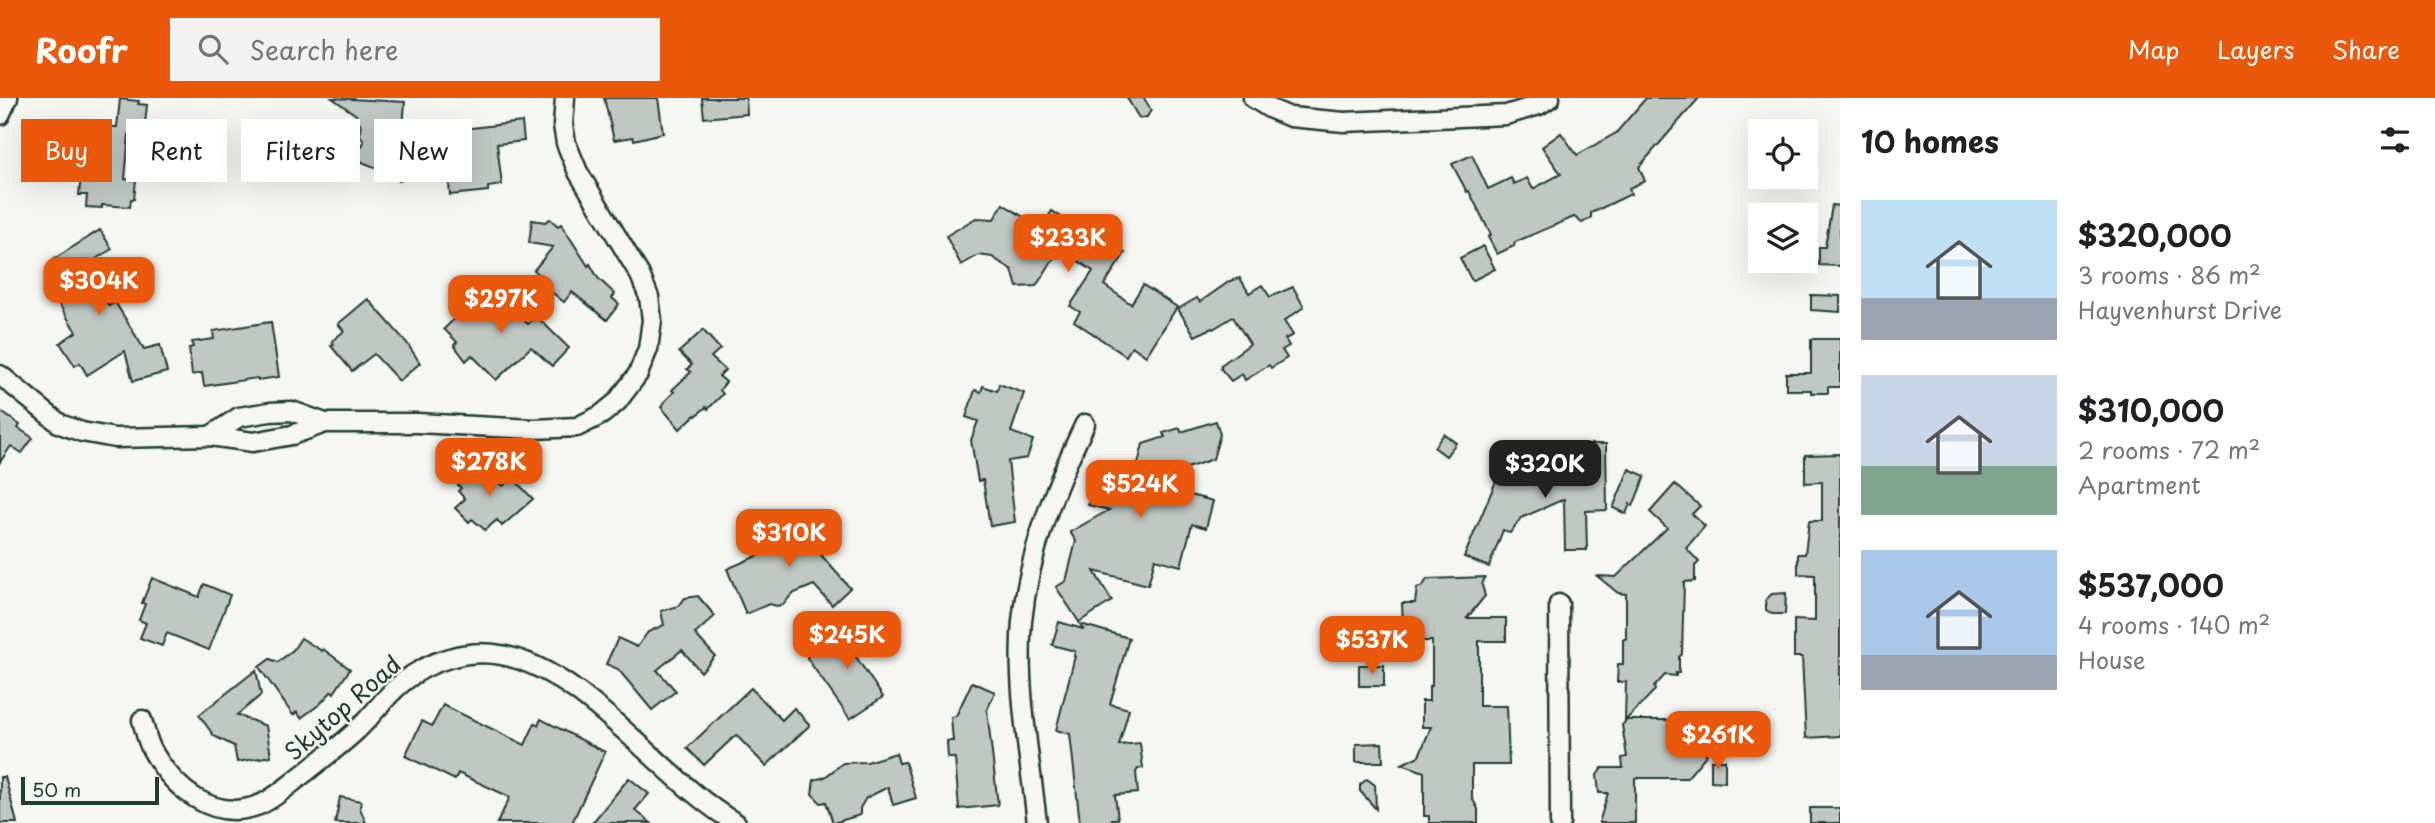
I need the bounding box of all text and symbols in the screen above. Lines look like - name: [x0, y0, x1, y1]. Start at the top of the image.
- search box: [170, 18, 660, 81]
- text: Roofr: [35, 24, 128, 74]
- icon: search: [194, 30, 232, 68]
- text: Search here: [250, 30, 398, 69]
- text: Map: [2128, 31, 2179, 67]
- text: Layers: [2217, 31, 2294, 67]
- text: Share: [2332, 31, 2400, 67]
- text: 10 homes: [1861, 118, 1999, 163]
- chip: Buy: [21, 119, 112, 182]
- chip: Rent: [126, 119, 227, 182]
- chip: Filters: [241, 119, 360, 182]
- chip: New: [374, 119, 472, 182]
- map controls: [1748, 119, 1818, 273]
- button: locate: [1748, 119, 1818, 189]
- icon: filters: [2376, 121, 2414, 159]
- button: layers: [1748, 203, 1818, 273]
- text: $320,000: [2078, 212, 2232, 257]
- pin: $233K: [1019, 214, 1117, 274]
- text: $233K: [1030, 219, 1106, 254]
- icon: home: [1917, 228, 2001, 312]
- text: 3 rooms · 86 m²: [2078, 257, 2261, 292]
- pin: $304K: [50, 258, 148, 317]
- text: $304K: [60, 262, 138, 297]
- pin: $297K: [452, 275, 550, 335]
- text: $297K: [464, 280, 538, 315]
- text: Hayvenhurst Drive: [2078, 292, 2282, 327]
- text: $310,000: [2078, 387, 2224, 432]
- icon: home: [1917, 403, 2001, 487]
- text: 2 rooms · 72 m²: [2078, 432, 2260, 467]
- pin: $278K: [440, 438, 538, 498]
- pin: $320K: [1496, 440, 1594, 500]
- text: $278K: [451, 443, 527, 478]
- text: $320K: [1505, 445, 1585, 480]
- pin: $524K: [1091, 460, 1189, 520]
- text: $524K: [1102, 465, 1178, 500]
- text: Apartment: [2078, 467, 2201, 502]
- pin: $310K: [740, 510, 838, 569]
- text: $310K: [752, 514, 826, 549]
- text: $537,000: [2078, 562, 2224, 607]
- icon: home: [1917, 578, 2001, 662]
- text: 4 rooms · 140 m²: [2078, 607, 2270, 642]
- pin: $245K: [798, 612, 896, 671]
- text: $245K: [809, 616, 885, 651]
- pin: $537K: [1323, 616, 1421, 676]
- text: $537K: [1336, 621, 1408, 656]
- text: House: [2078, 642, 2145, 677]
- street label: Skytop Road: [276, 646, 408, 768]
- pin: $261K: [1669, 712, 1767, 771]
- text: $261K: [1682, 716, 1754, 751]
- scale bar: [21, 774, 159, 806]
- text: 50 m: [32, 775, 81, 803]

